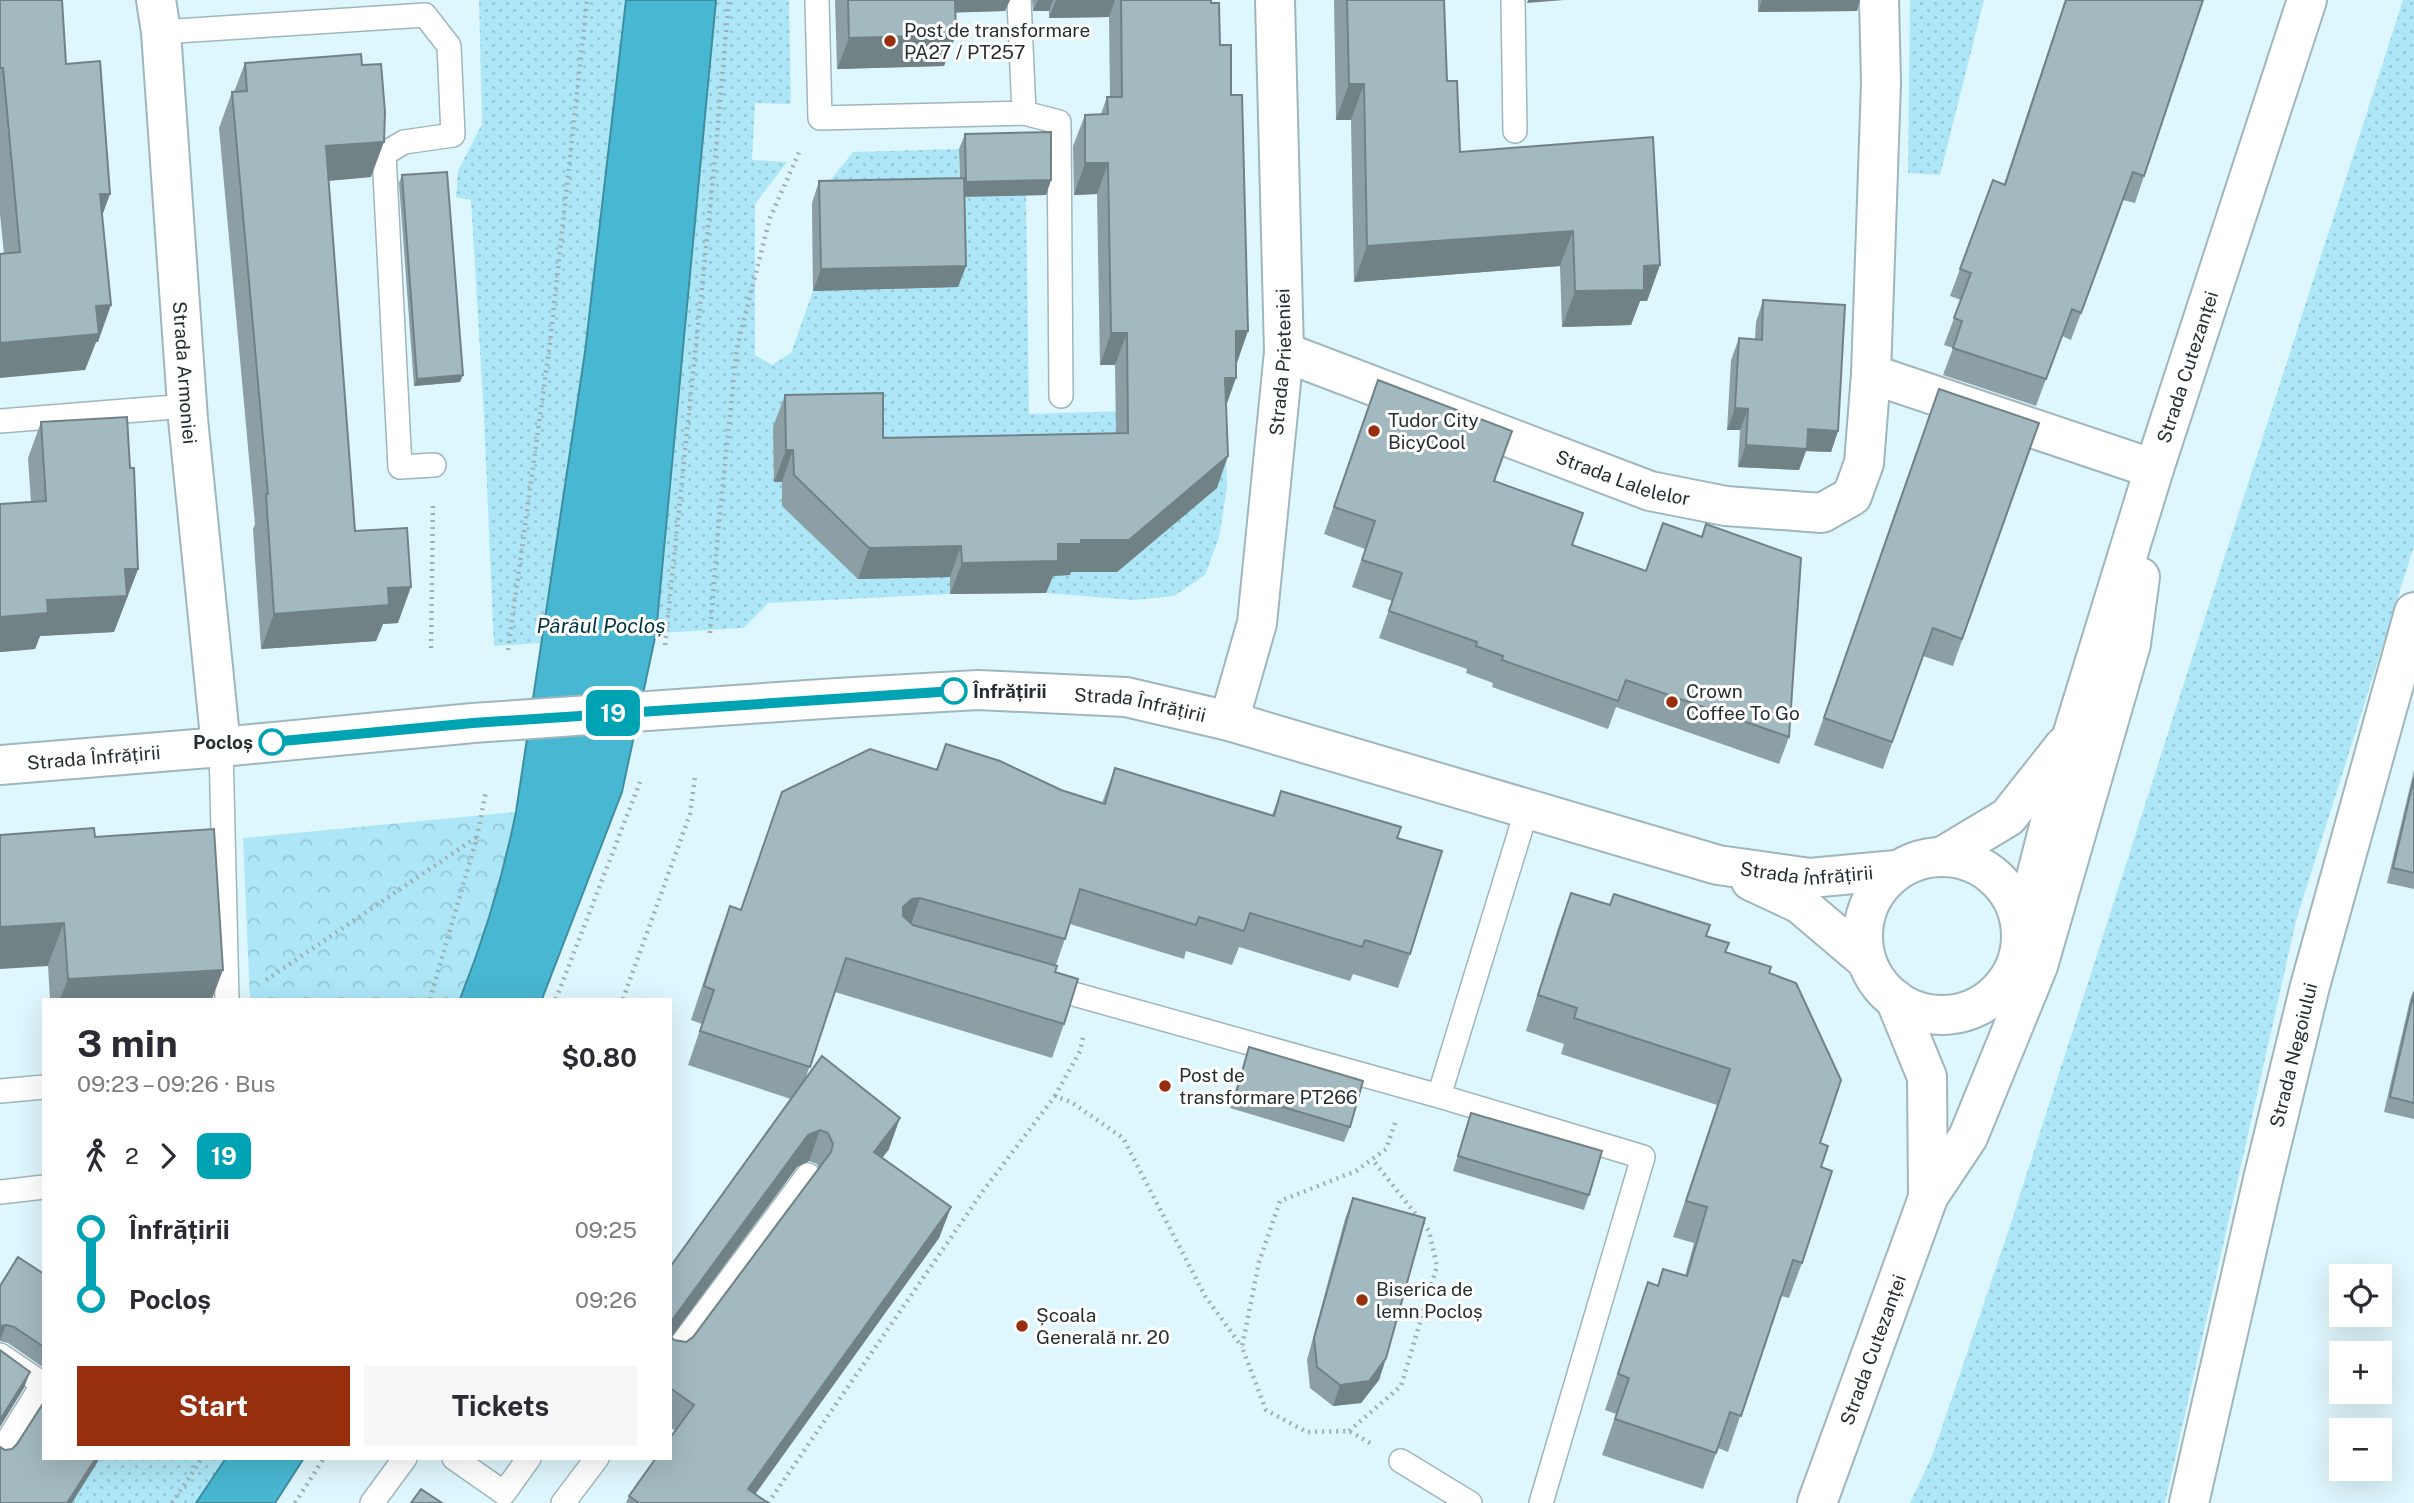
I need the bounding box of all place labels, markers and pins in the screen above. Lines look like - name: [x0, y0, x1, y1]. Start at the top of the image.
- place label: Post de transformare PA27 / PT257: [904, 19, 1090, 63]
- marker: Post de transformare PA27 / PT257: [882, 33, 898, 49]
- place label: Tudor City BicyCool: [1388, 409, 1479, 453]
- marker: Tudor City BicyCool: [1366, 423, 1382, 439]
- marker: Înfrățirii: [941, 678, 967, 704]
- place label: Înfrățirii: [972, 680, 1047, 702]
- place label: Crown Coffee To Go: [1686, 680, 1800, 724]
- marker: Crown Coffee To Go: [1664, 694, 1680, 710]
- marker: Pocloș: [259, 729, 285, 755]
- place label: Pocloș: [193, 731, 253, 753]
- place label: Post de transformare PT266: [1179, 1064, 1358, 1108]
- marker: Post de transformare PT266: [1157, 1078, 1173, 1094]
- place label: Biserica de lemn Pocloș: [1376, 1278, 1483, 1322]
- marker: Biserica de lemn Pocloș: [1354, 1292, 1370, 1308]
- place label: Școala Generală nr. 20: [1036, 1304, 1170, 1348]
- marker: Școala Generală nr. 20: [1014, 1318, 1030, 1334]

